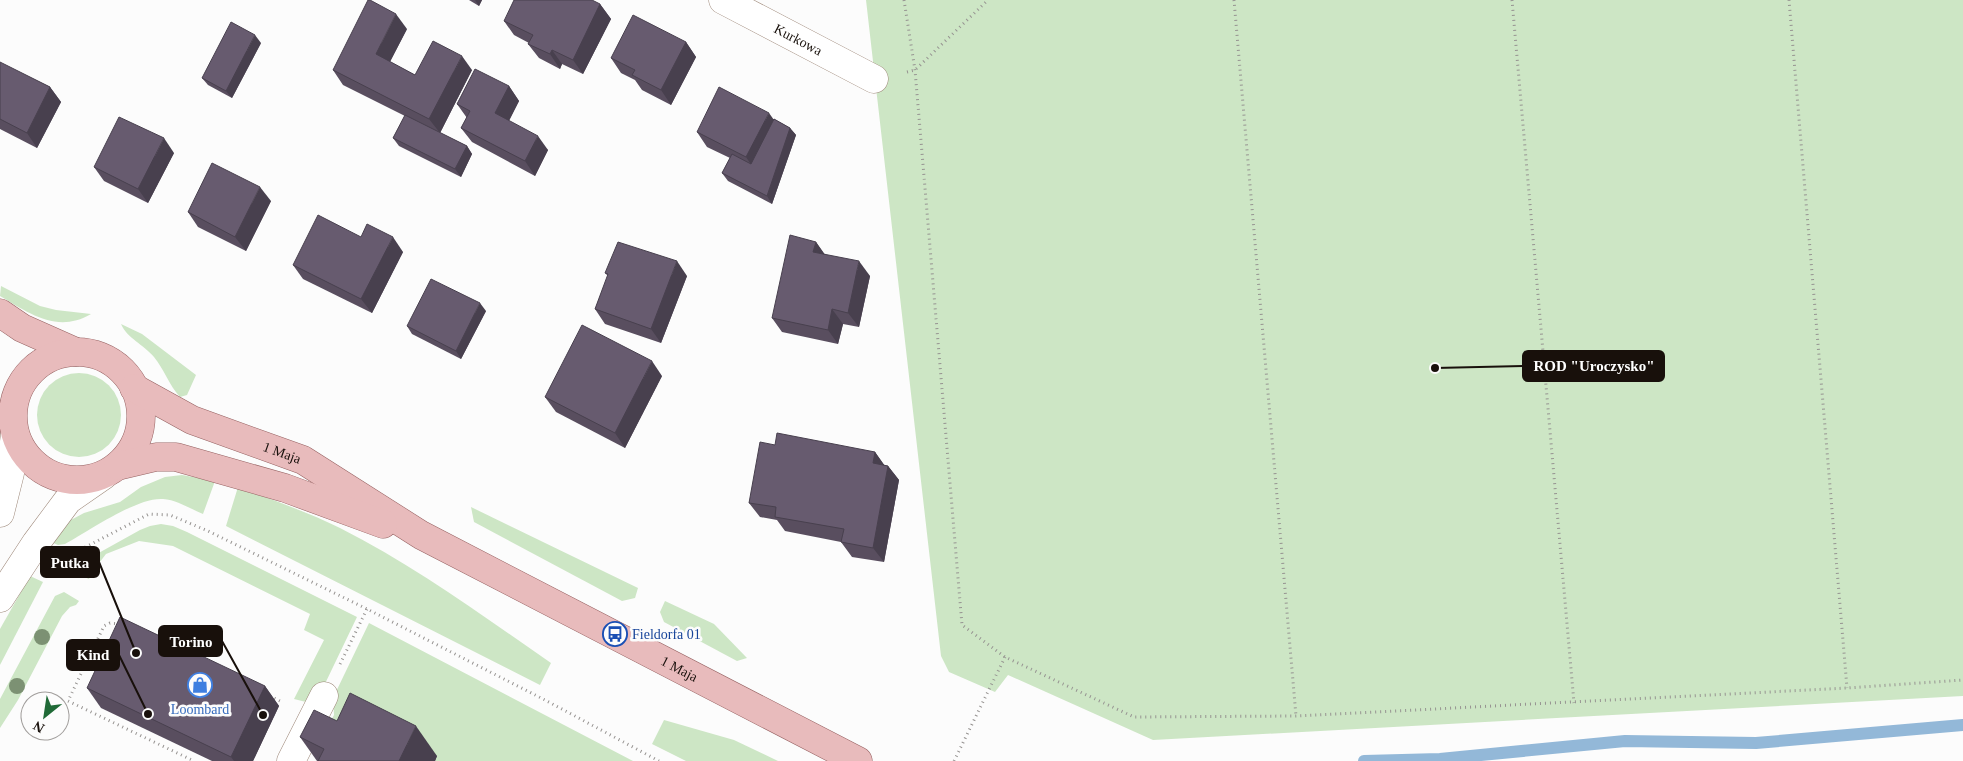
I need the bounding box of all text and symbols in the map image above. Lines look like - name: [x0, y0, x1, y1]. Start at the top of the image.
- street label: Kurkowa: [772, 21, 825, 59]
- callout: ROD "Uroczysko": [1523, 351, 1664, 381]
- text: ROD "Uroczysko": [1534, 358, 1654, 374]
- street label: 1 Maja: [261, 439, 304, 467]
- callout: Putka: [41, 547, 99, 577]
- text: Putka: [51, 555, 90, 571]
- bus stop icon: Fieldorfa 01: [602, 621, 628, 647]
- callout: Torino: [159, 626, 222, 656]
- place label: Fieldorfa 01: [632, 627, 701, 642]
- text: Torino: [170, 634, 212, 650]
- callout: Kind: [67, 640, 119, 670]
- text: Kind: [77, 647, 110, 663]
- street label: 1 Maja: [658, 653, 701, 685]
- shop icon: Loombard: [187, 672, 213, 698]
- north arrow: [20, 691, 70, 741]
- place label: Loombard: [171, 702, 229, 717]
- text: N: [31, 718, 47, 736]

